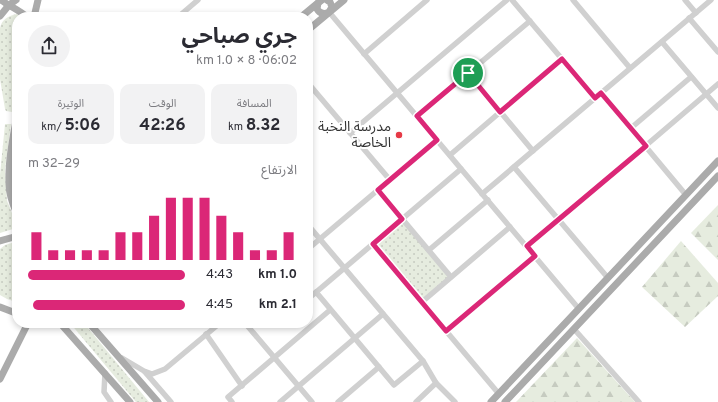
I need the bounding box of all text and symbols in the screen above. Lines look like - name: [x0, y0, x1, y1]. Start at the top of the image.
- text: جري صباحي: [181, 24, 297, 51]
- button: share: [28, 25, 70, 67]
- text: 06:02 · 8 × 1.0 km: [196, 53, 297, 69]
- pin: [451, 56, 485, 90]
- icon: arrive: [457, 62, 479, 84]
- text: الوتيرة: [58, 97, 84, 111]
- text: الوقت: [149, 97, 176, 111]
- text: المسافة: [237, 97, 272, 111]
- text: 5:06: [64, 115, 101, 137]
- text: 42:26: [139, 115, 186, 137]
- text: 8.32: [246, 115, 280, 137]
- place label: مدرسة النخبة الخاصة: [318, 119, 391, 152]
- text: /km: [41, 120, 64, 134]
- text: km: [228, 120, 246, 134]
- marker: مدرسة النخبة الخاصة: [394, 130, 404, 140]
- text: 29–32 m: [28, 156, 80, 172]
- text: الارتفاع: [261, 163, 297, 179]
- text: 4:43: [206, 267, 233, 283]
- text: 1.0 km: [258, 267, 297, 283]
- text: 4:45: [206, 297, 233, 313]
- text: 2.1 km: [259, 297, 297, 313]

